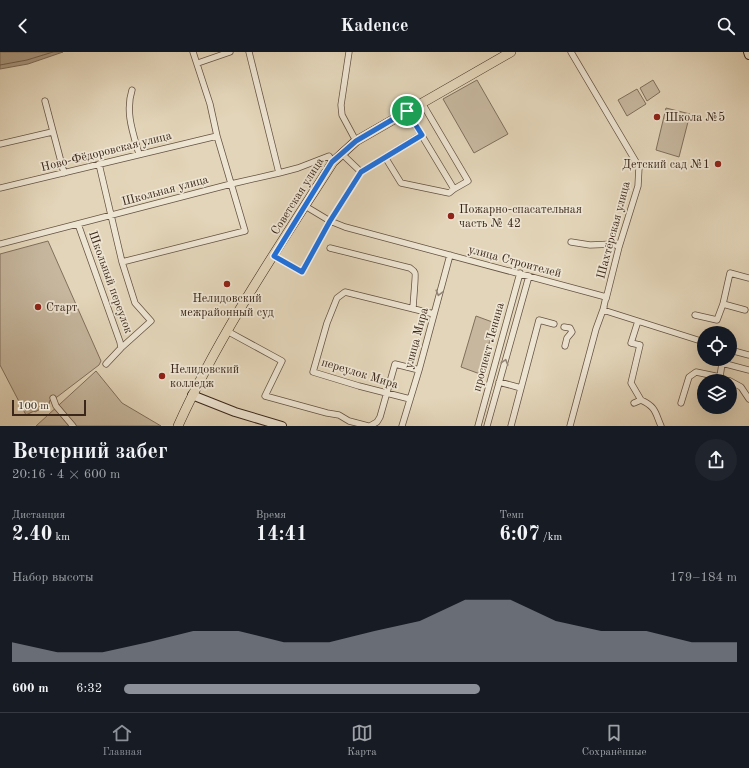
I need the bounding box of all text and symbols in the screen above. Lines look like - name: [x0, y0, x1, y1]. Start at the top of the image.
- icon: back: [12, 15, 34, 37]
- icon: search: [715, 15, 737, 37]
- text: Kadence: [340, 17, 409, 35]
- pin: [390, 94, 424, 128]
- icon: arrive: [396, 100, 418, 122]
- place label: Школа №5: [665, 111, 725, 124]
- marker: Школа №5: [652, 112, 662, 122]
- street label: Ново-Фёдоровская улица: [40, 130, 173, 174]
- street label: Советская улица: [269, 156, 326, 237]
- place label: Детский сад №1: [622, 159, 710, 171]
- marker: Детский сад №1: [713, 159, 723, 169]
- street label: Школьная улица: [121, 174, 210, 208]
- street label: Шахтёрская улица: [595, 180, 633, 280]
- place label: Пожарно-спасательная часть № 42: [459, 204, 582, 230]
- marker: Пожарно-спасательная часть № 42: [446, 211, 456, 221]
- street label: Школьный переулок: [86, 230, 134, 335]
- street label: улица Строителей: [467, 244, 562, 280]
- marker: Нелидовский межрайонный суд: [222, 279, 232, 289]
- one-way arrow: [436, 290, 444, 296]
- place label: Нелидовский межрайонный суд: [180, 293, 274, 319]
- street label: проспект Ленина: [471, 301, 507, 393]
- marker: Старт: [33, 302, 43, 312]
- place label: Старт: [46, 302, 78, 314]
- street label: улица Мира: [403, 306, 431, 370]
- map controls: [697, 326, 737, 414]
- button: locate: [697, 326, 737, 366]
- street label: переулок Мира: [320, 357, 400, 391]
- one-way arrow: [500, 358, 509, 365]
- place label: Нелидовский колледж: [170, 364, 239, 390]
- marker: Нелидовский колледж: [157, 371, 167, 381]
- button: layers: [697, 374, 737, 414]
- scale bar: [12, 398, 86, 417]
- text: 100 m: [18, 401, 49, 412]
- button: share: [695, 439, 737, 481]
- text: Вечерний забег: [12, 441, 168, 463]
- text: 20:16 · 4 × 600 m: [12, 468, 120, 481]
- text: Дистанция: [12, 510, 65, 521]
- text: Время: [256, 510, 286, 521]
- text: Темп: [499, 510, 524, 521]
- text: 2.40: [12, 525, 52, 545]
- text: 14:41: [256, 525, 308, 545]
- text: 6:07: [499, 525, 540, 545]
- text: km: [52, 532, 70, 543]
- text: /km: [540, 532, 562, 543]
- text: Набор высоты: [12, 571, 94, 584]
- text: 179–184 m: [670, 571, 737, 584]
- text: 600 m: [12, 682, 49, 695]
- text: 6:32: [76, 682, 102, 695]
- tab: Главная: [102, 722, 142, 760]
- tab: Карта: [347, 722, 377, 760]
- tab: Сохранённые: [582, 722, 647, 760]

